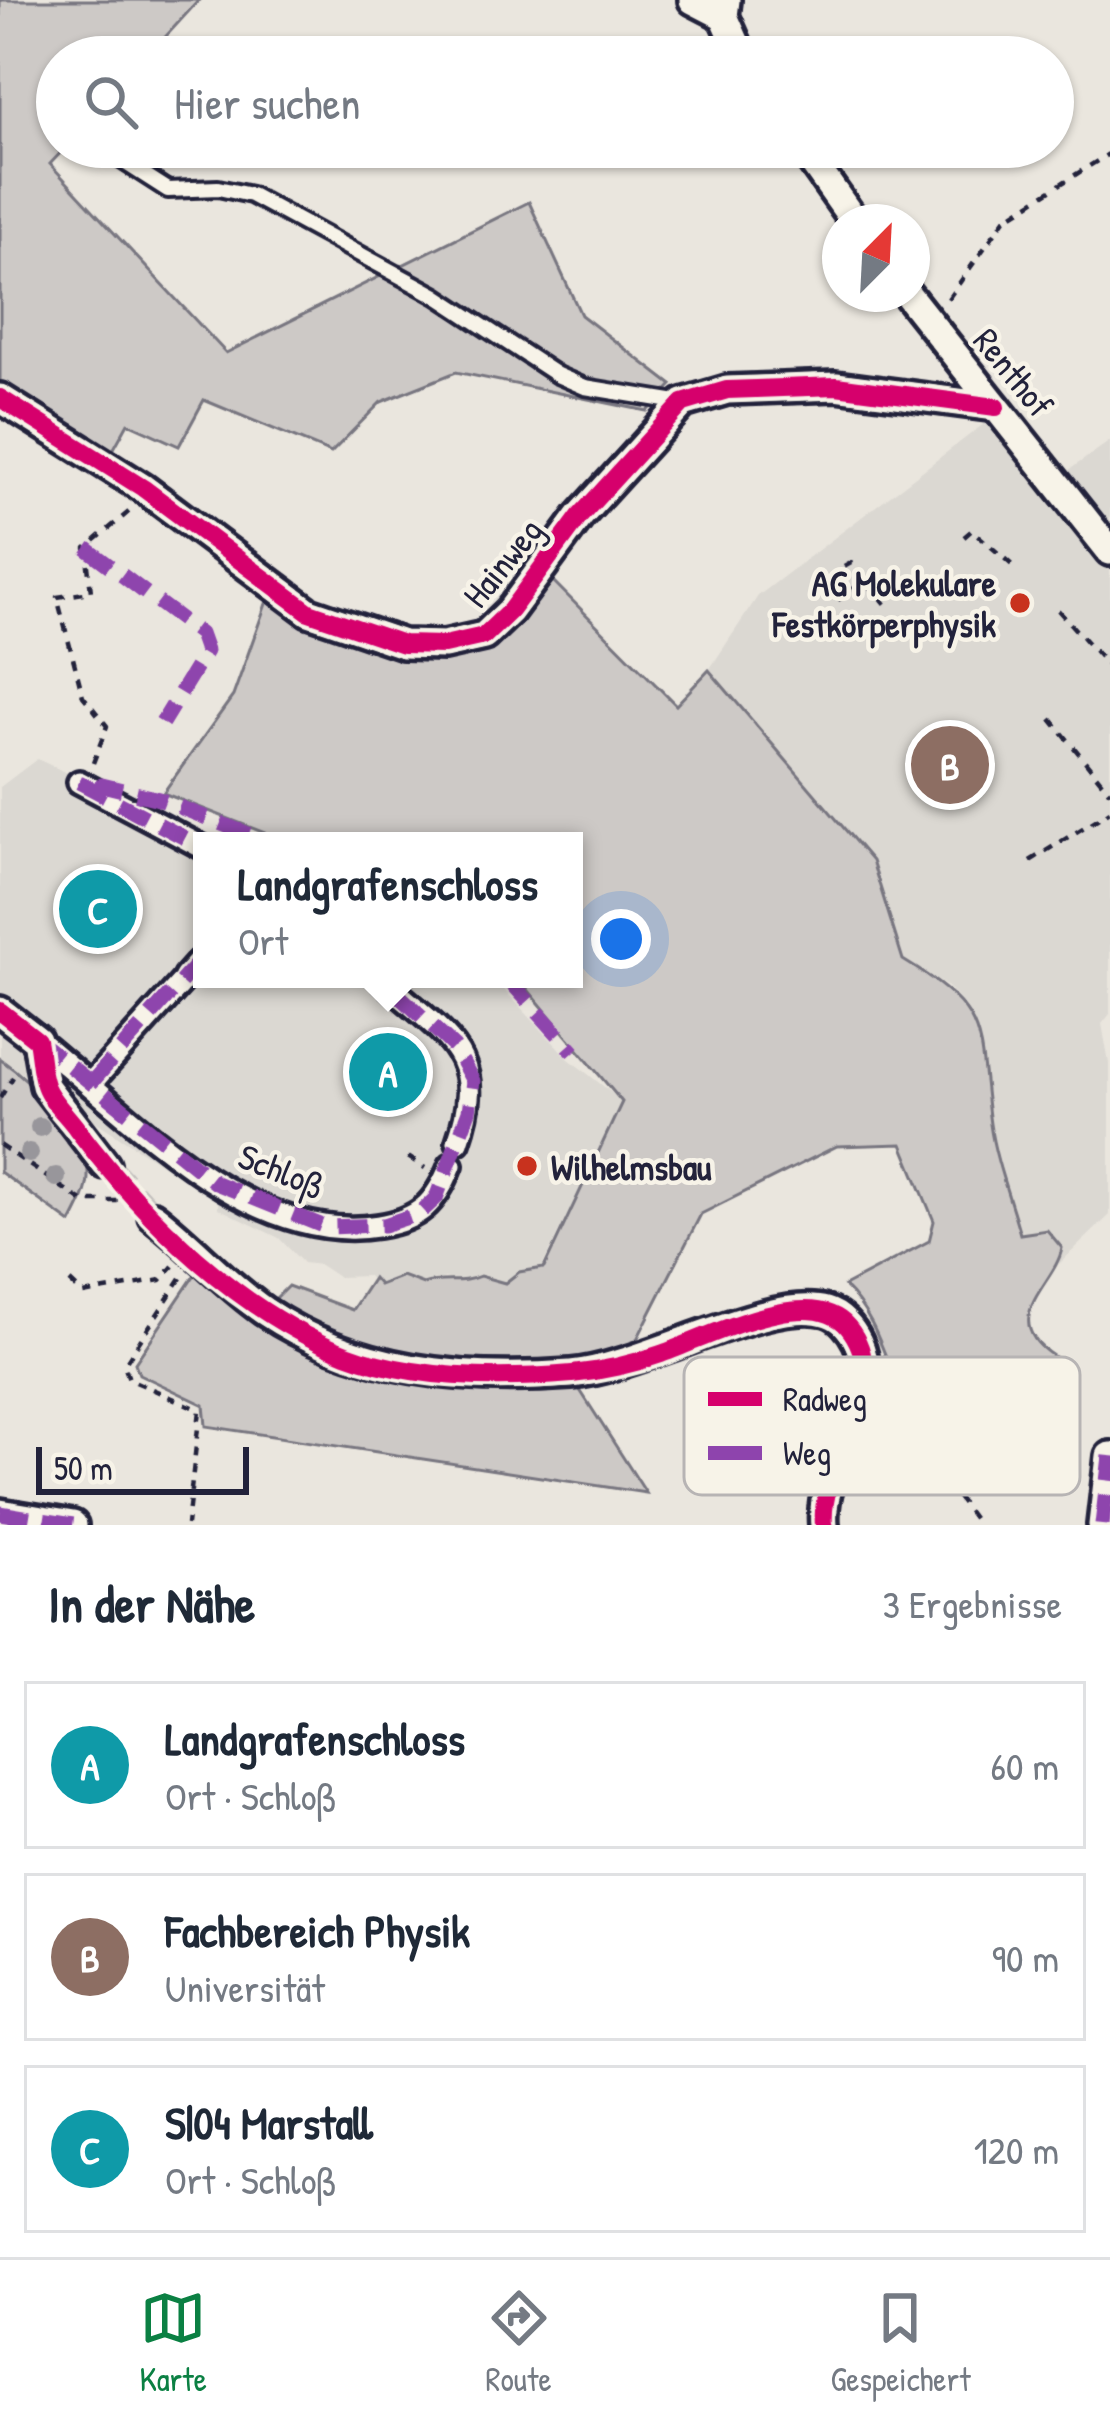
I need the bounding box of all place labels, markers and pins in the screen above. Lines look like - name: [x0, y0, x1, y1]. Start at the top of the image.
- place label: AG Molekulare Festkörperphysik: [771, 558, 997, 649]
- marker: AG Molekulare Festkörperphysik: [1007, 590, 1033, 616]
- pin: B: [911, 720, 989, 810]
- pin: C: [59, 864, 137, 954]
- pin: A: [349, 1027, 427, 1117]
- place label: Wilhelmsbau: [551, 1142, 712, 1191]
- marker: Wilhelmsbau: [514, 1153, 540, 1179]

